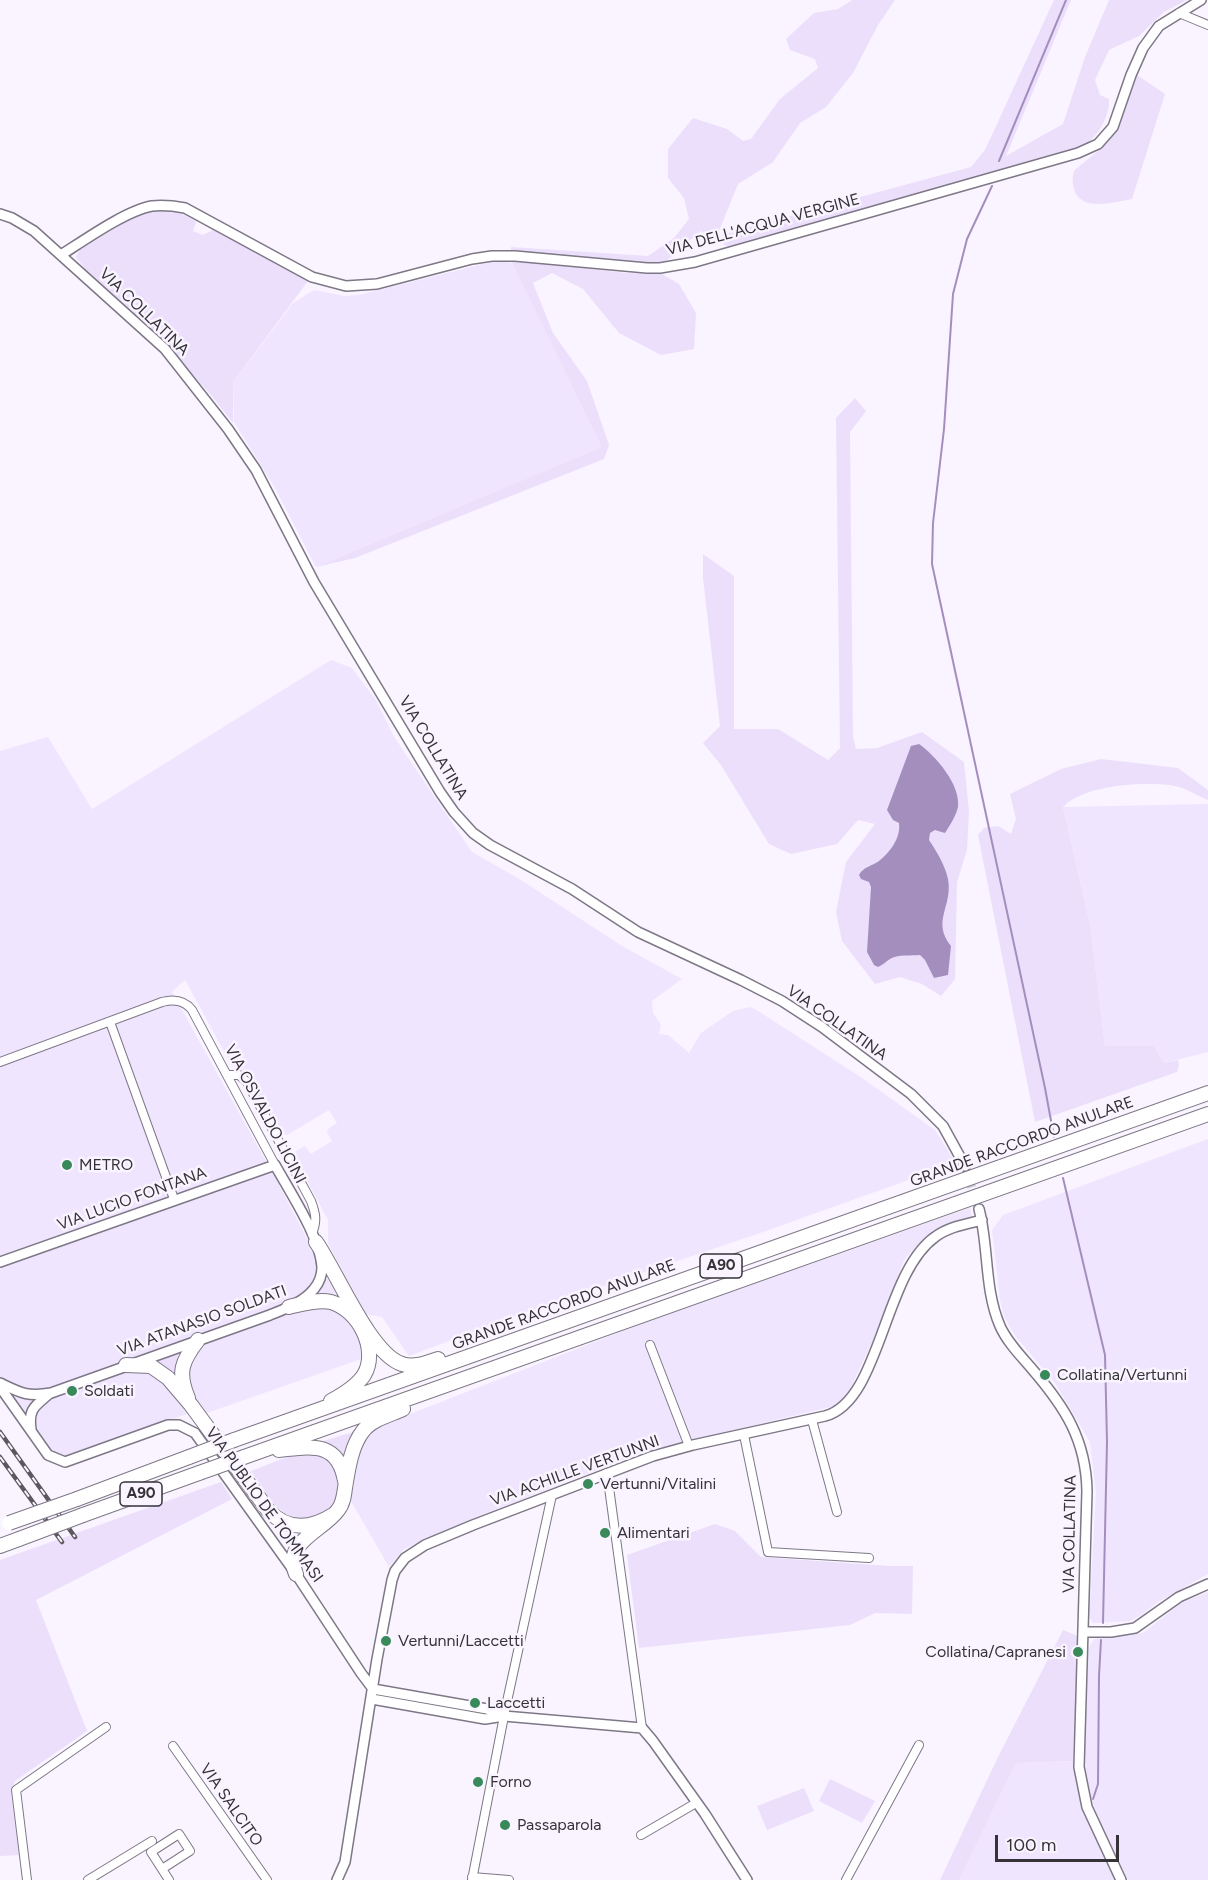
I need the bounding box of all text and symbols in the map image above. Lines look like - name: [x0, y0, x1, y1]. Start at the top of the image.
- street label: VIA DELL'ACQUA VERGINE: [664, 190, 862, 260]
- street label: VIA COLLATINA: [95, 264, 193, 360]
- street label: VIA COLLATINA: [394, 693, 472, 803]
- street label: VIA COLLATINA: [783, 981, 891, 1065]
- street label: VIA OSVALDO LICINI: [220, 1041, 310, 1187]
- street label: GRANDE RACCORDO ANULARE: [908, 1093, 1136, 1191]
- place label: METRO: [79, 1155, 133, 1175]
- marker: METRO: [60, 1158, 74, 1172]
- street label: VIA LUCIO FONTANA: [55, 1163, 209, 1235]
- road number: A90: [700, 1254, 742, 1278]
- street label: GRANDE RACCORDO ANULARE: [450, 1256, 678, 1354]
- street label: VIA ATANASIO SOLDATI: [115, 1281, 289, 1361]
- place label: Collatina/Vertunni: [1057, 1365, 1187, 1385]
- marker: Collatina/Vertunni: [1038, 1368, 1052, 1382]
- place label: Soldati: [84, 1381, 134, 1401]
- marker: Soldati: [65, 1384, 79, 1398]
- street label: VIA PUBLIO DE TOMMASI: [201, 1424, 327, 1586]
- street label: VIA ACHILLE VERTUNNI: [488, 1431, 662, 1511]
- place label: Vertunni/Vitalini: [600, 1474, 716, 1494]
- street label: VIA COLLATINA: [1059, 1475, 1081, 1593]
- marker: Vertunni/Vitalini: [581, 1477, 595, 1491]
- road number: A90: [120, 1482, 162, 1506]
- place label: Alimentari: [617, 1523, 690, 1543]
- marker: Alimentari: [598, 1526, 612, 1540]
- place label: Vertunni/Laccetti: [398, 1631, 524, 1651]
- marker: Vertunni/Laccetti: [379, 1634, 393, 1648]
- place label: Collatina/Capranesi: [925, 1642, 1066, 1662]
- marker: Collatina/Capranesi: [1071, 1645, 1085, 1659]
- place label: Laccetti: [487, 1693, 545, 1713]
- marker: Laccetti: [468, 1696, 482, 1710]
- street label: VIA SALCITO: [196, 1760, 266, 1850]
- place label: Forno: [490, 1772, 531, 1792]
- marker: Forno: [471, 1775, 485, 1789]
- place label: Passaparola: [517, 1815, 601, 1835]
- marker: Passaparola: [498, 1818, 512, 1832]
- scale bar: [998, 1823, 1122, 1861]
- text: 100 m: [1006, 1834, 1056, 1856]

